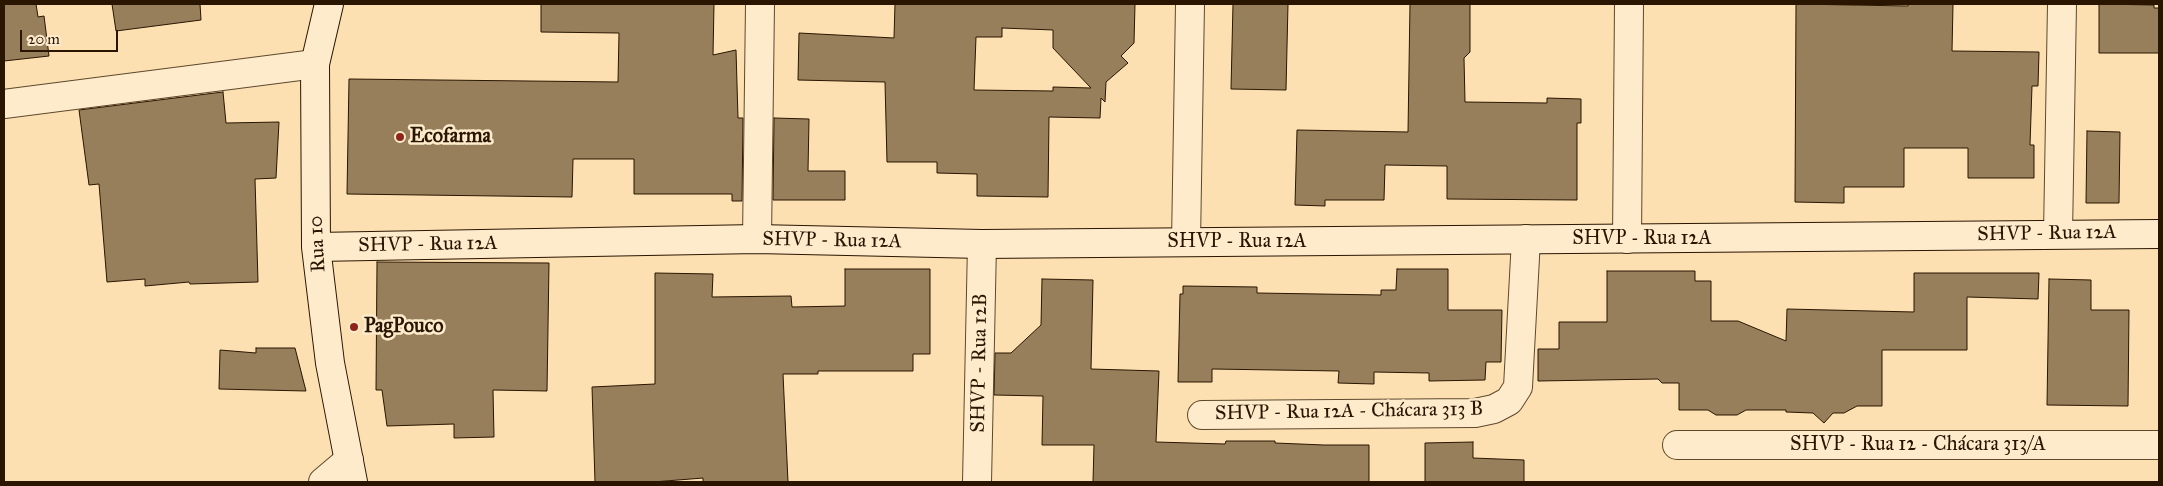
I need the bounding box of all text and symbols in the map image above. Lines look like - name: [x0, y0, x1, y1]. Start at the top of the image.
- scale bar: [22, 20, 120, 52]
- text: 20 m: [28, 30, 60, 48]
- place label: Ecofarma: [410, 125, 491, 149]
- marker: Ecofarma: [394, 131, 406, 143]
- street label: Rua 10: [305, 215, 331, 273]
- street label: SHVP - Rua 12A: [1977, 221, 2117, 247]
- street label: SHVP - Rua 12A: [1572, 227, 1712, 251]
- street label: SHVP - Rua 12A: [762, 228, 902, 254]
- street label: SHVP - Rua 12A: [1167, 230, 1307, 254]
- street label: SHVP - Rua 12A: [358, 232, 498, 258]
- street label: SHVP - Rua 12B: [967, 293, 993, 433]
- place label: PagPouco: [364, 315, 443, 339]
- marker: PagPouco: [348, 321, 360, 333]
- street label: SHVP - Rua 12A - Chácara 313 B: [1215, 398, 1483, 426]
- street label: SHVP - Rua 12 - Chácara 313/A: [1790, 433, 2046, 457]

